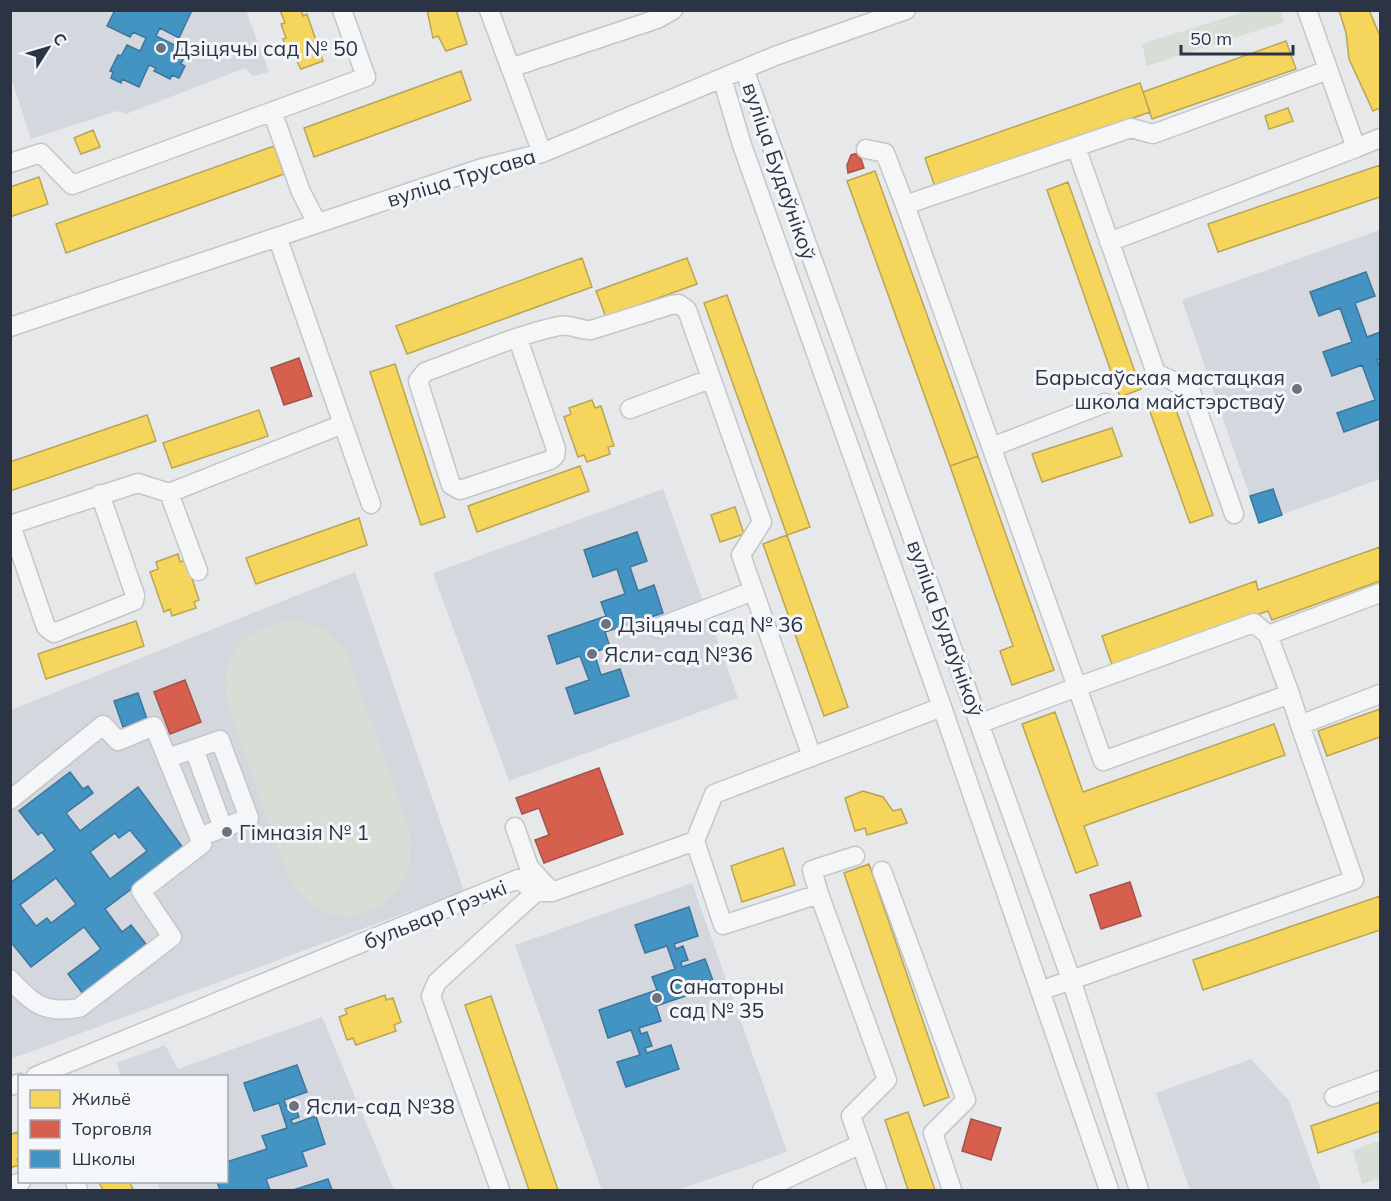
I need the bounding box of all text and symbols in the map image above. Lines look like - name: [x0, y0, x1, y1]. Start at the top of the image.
- north arrow: [18, 18, 78, 78]
- scale bar: [1181, 18, 1294, 56]
- text: 50 m: [1190, 27, 1232, 50]
- text: С: [49, 29, 71, 49]
- place label: Дзіцячы сад № 50: [173, 35, 358, 61]
- marker: Дзіцячы сад № 50: [154, 41, 168, 55]
- street label: вуліца Будаўнікоў: [737, 79, 823, 263]
- street label: вуліца Трусава: [384, 142, 538, 212]
- place label: Барысаўская мастацкая школа майстэрстваў: [1035, 364, 1285, 414]
- marker: Барысаўская мастацкая школа майстэрстваў: [1290, 382, 1304, 396]
- street label: вуліца Будаўнікоў: [902, 536, 990, 720]
- place label: Дзіцячы сад № 36: [618, 611, 803, 637]
- marker: Дзіцячы сад № 36: [599, 617, 613, 631]
- place label: Ясли-сад №36: [604, 641, 753, 667]
- marker: Ясли-сад №36: [585, 647, 599, 661]
- place label: Гімназія № 1: [239, 819, 369, 845]
- marker: Гімназія № 1: [220, 825, 234, 839]
- street label: бульвар Грэчкі: [360, 874, 510, 954]
- place label: Санаторны сад № 35: [669, 973, 784, 1023]
- marker: Санаторны сад № 35: [650, 991, 664, 1005]
- legend: [18, 1075, 228, 1183]
- text: Жильё: [72, 1087, 131, 1110]
- place label: Ясли-сад №38: [306, 1093, 455, 1119]
- marker: Ясли-сад №38: [287, 1099, 301, 1113]
- text: Торговля: [72, 1117, 152, 1140]
- text: Школы: [72, 1147, 135, 1170]

